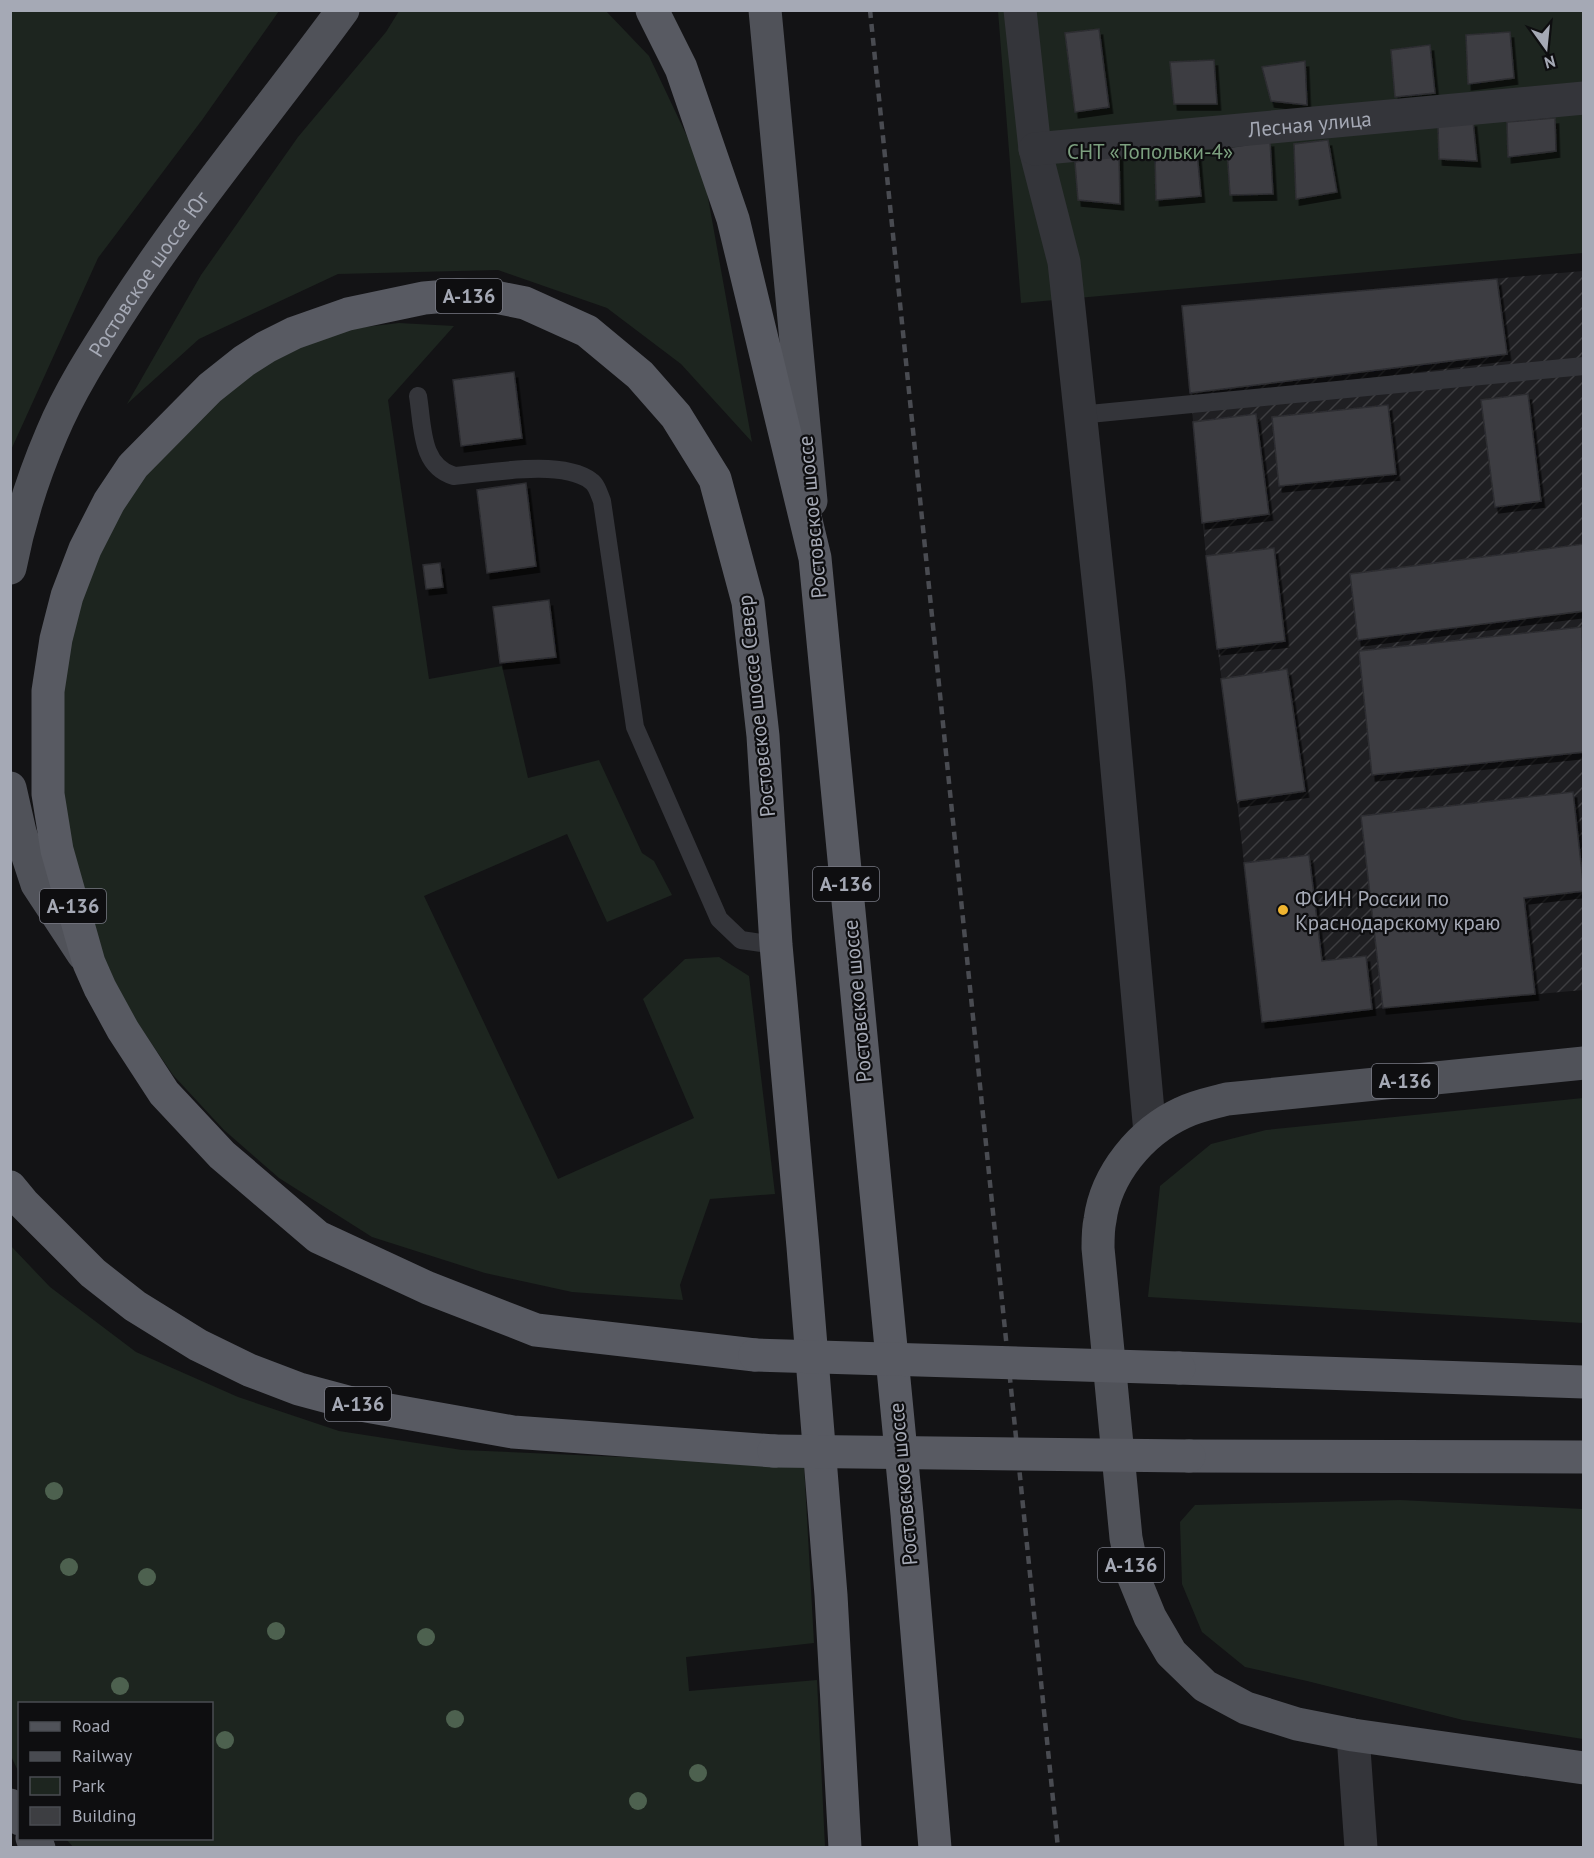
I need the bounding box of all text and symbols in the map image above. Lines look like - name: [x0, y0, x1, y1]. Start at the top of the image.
- north arrow: [1516, 18, 1576, 78]
- text: N: [1542, 51, 1558, 74]
- street label: Лесная улица: [1246, 104, 1373, 143]
- park label: СНТ «Топольки-4»: [1067, 138, 1233, 165]
- street label: Ростовское шоссе Юг: [82, 185, 215, 362]
- road number: А-136: [436, 279, 502, 313]
- street label: Ростовское шоссе: [791, 434, 833, 600]
- street label: Ростовское шоссе Север: [731, 594, 781, 818]
- road number: А-136: [813, 867, 879, 901]
- place label: ФСИН России по Краснодарскому краю: [1295, 885, 1500, 936]
- road number: А-136: [40, 889, 106, 923]
- marker: ФСИН России по Краснодарскому краю: [1276, 903, 1290, 917]
- street label: Ростовское шоссе: [836, 918, 878, 1084]
- road number: А-136: [1372, 1064, 1438, 1098]
- road number: А-136: [325, 1387, 391, 1421]
- street label: Ростовское шоссе: [882, 1401, 924, 1567]
- road number: А-136: [1098, 1548, 1164, 1582]
- legend: [18, 1702, 213, 1840]
- text: Road: [72, 1714, 110, 1737]
- text: Railway: [72, 1744, 133, 1767]
- text: Park: [72, 1774, 105, 1797]
- text: Building: [72, 1804, 136, 1827]

